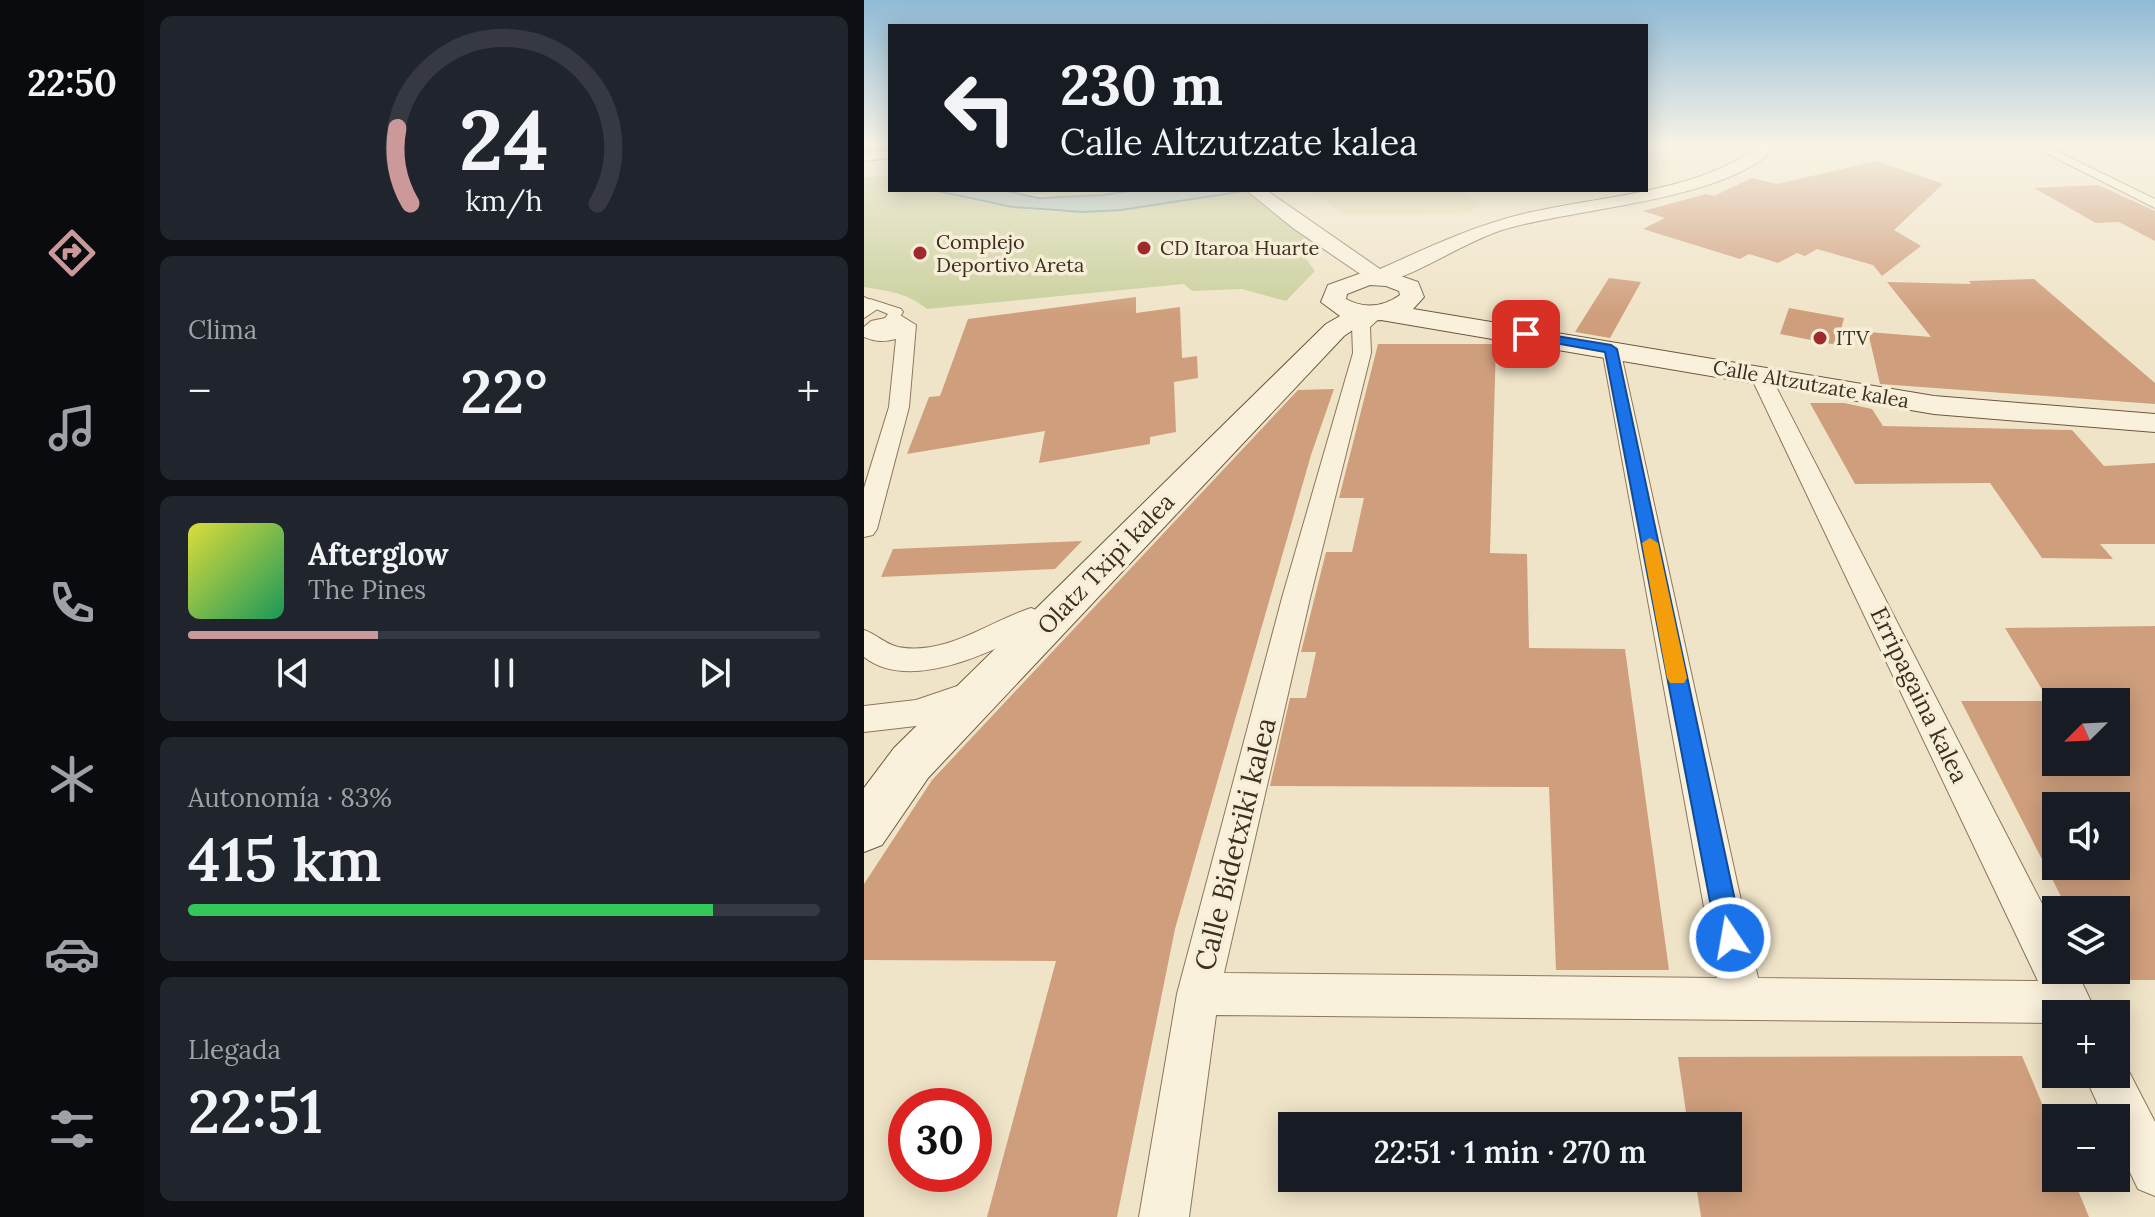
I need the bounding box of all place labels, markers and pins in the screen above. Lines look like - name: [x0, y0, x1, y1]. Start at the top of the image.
- place label: Complejo Deportivo Areta: [936, 229, 1084, 277]
- place label: CD Itaroa Huarte: [1160, 235, 1319, 260]
- marker: CD Itaroa Huarte: [1135, 239, 1153, 257]
- marker: Complejo Deportivo Areta: [911, 244, 929, 262]
- pin: [1492, 300, 1560, 368]
- place label: ITV: [1836, 325, 1870, 350]
- marker: ITV: [1811, 329, 1829, 347]

